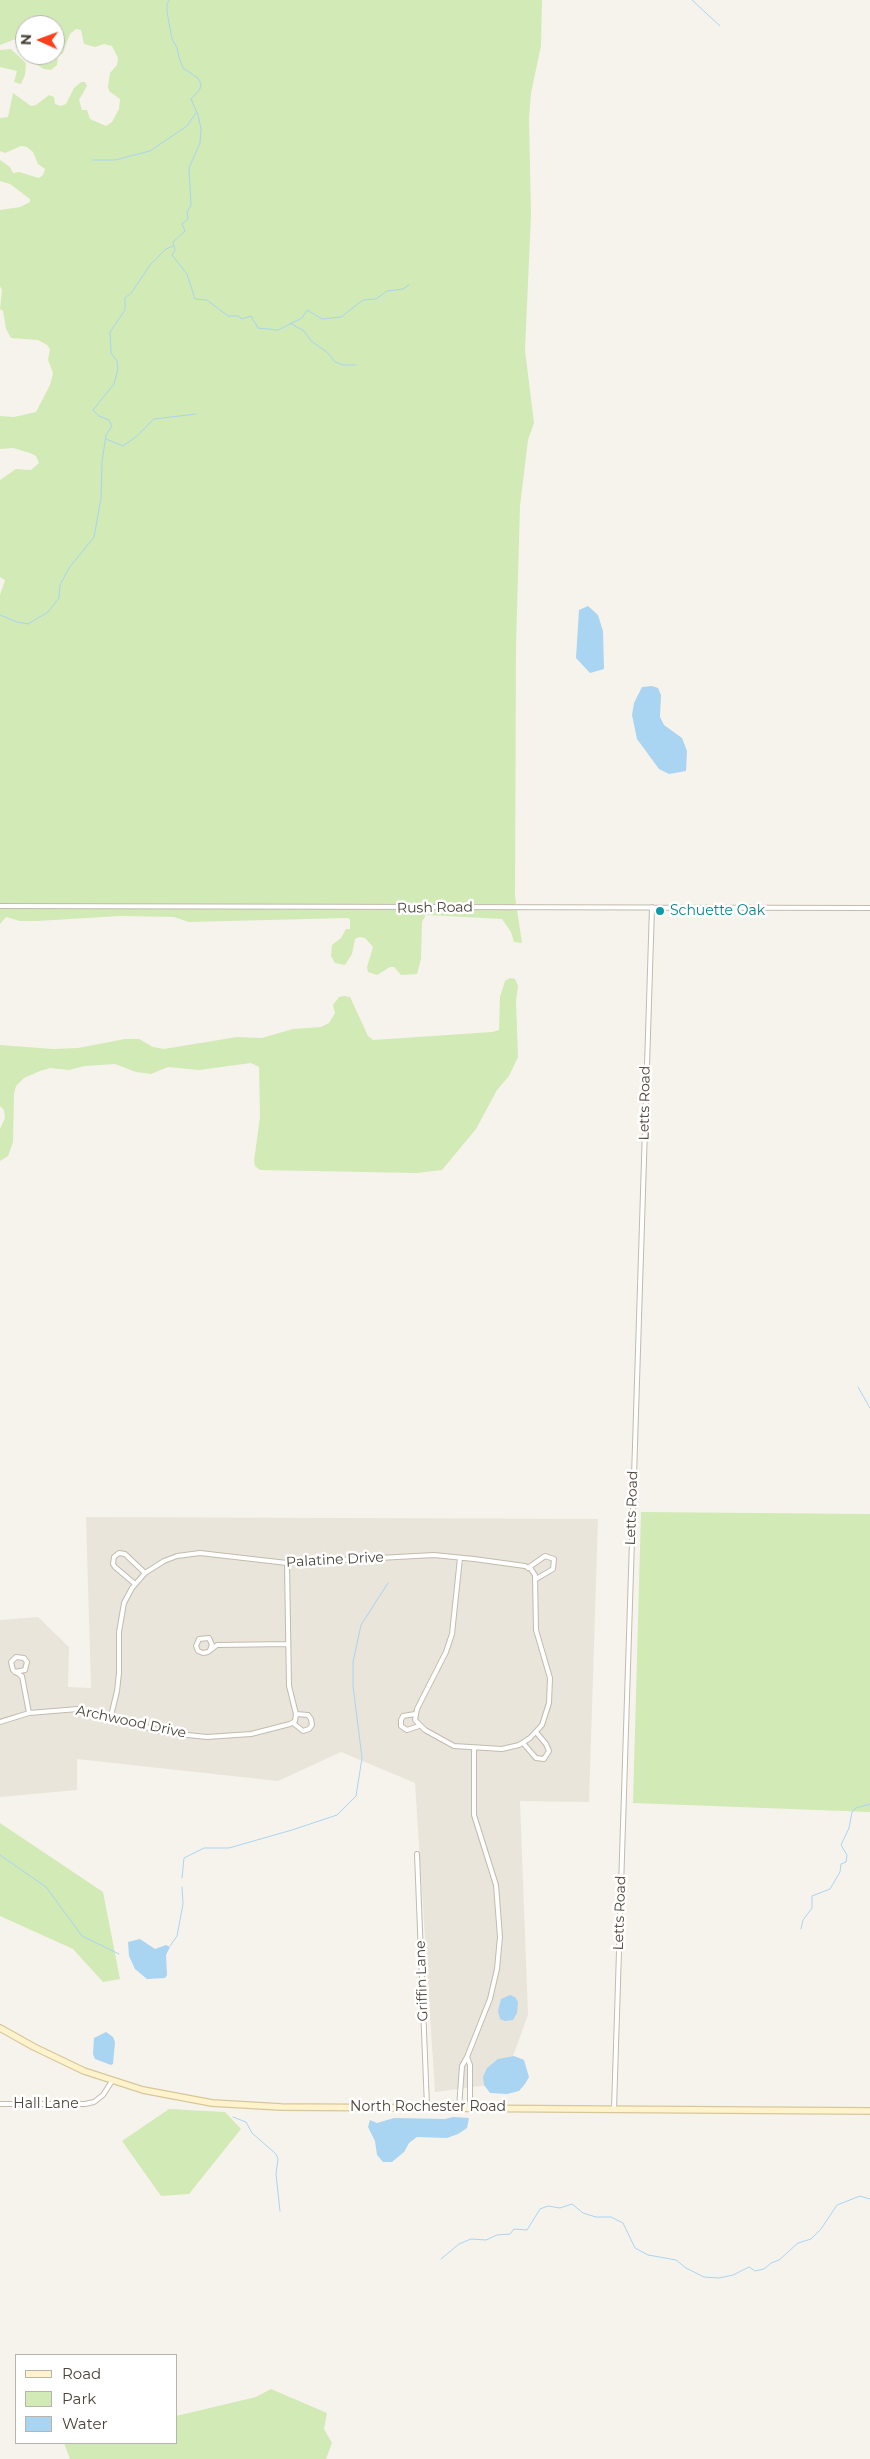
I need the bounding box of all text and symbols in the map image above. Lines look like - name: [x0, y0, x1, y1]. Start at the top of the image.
- north arrow: [15, 15, 65, 65]
- text: N: [17, 34, 35, 45]
- street label: Rush Road: [397, 899, 473, 917]
- place label: Schuette Oak: [670, 903, 765, 919]
- marker: Schuette Oak: [654, 905, 666, 917]
- street label: Letts Road: [636, 1065, 654, 1141]
- street label: Letts Road: [622, 1470, 642, 1546]
- street label: Palatine Drive: [286, 1549, 384, 1571]
- street label: Archwood Drive: [74, 1702, 188, 1742]
- street label: Letts Road: [610, 1875, 630, 1951]
- street label: Griffin Lane: [412, 1940, 432, 2022]
- street label: Hall Lane: [13, 2096, 79, 2112]
- street label: North Rochester Road: [350, 2099, 506, 2115]
- legend: [15, 2354, 178, 2444]
- text: Road: [62, 2364, 101, 2383]
- text: Park: [62, 2389, 96, 2408]
- text: Water: [62, 2414, 108, 2433]

